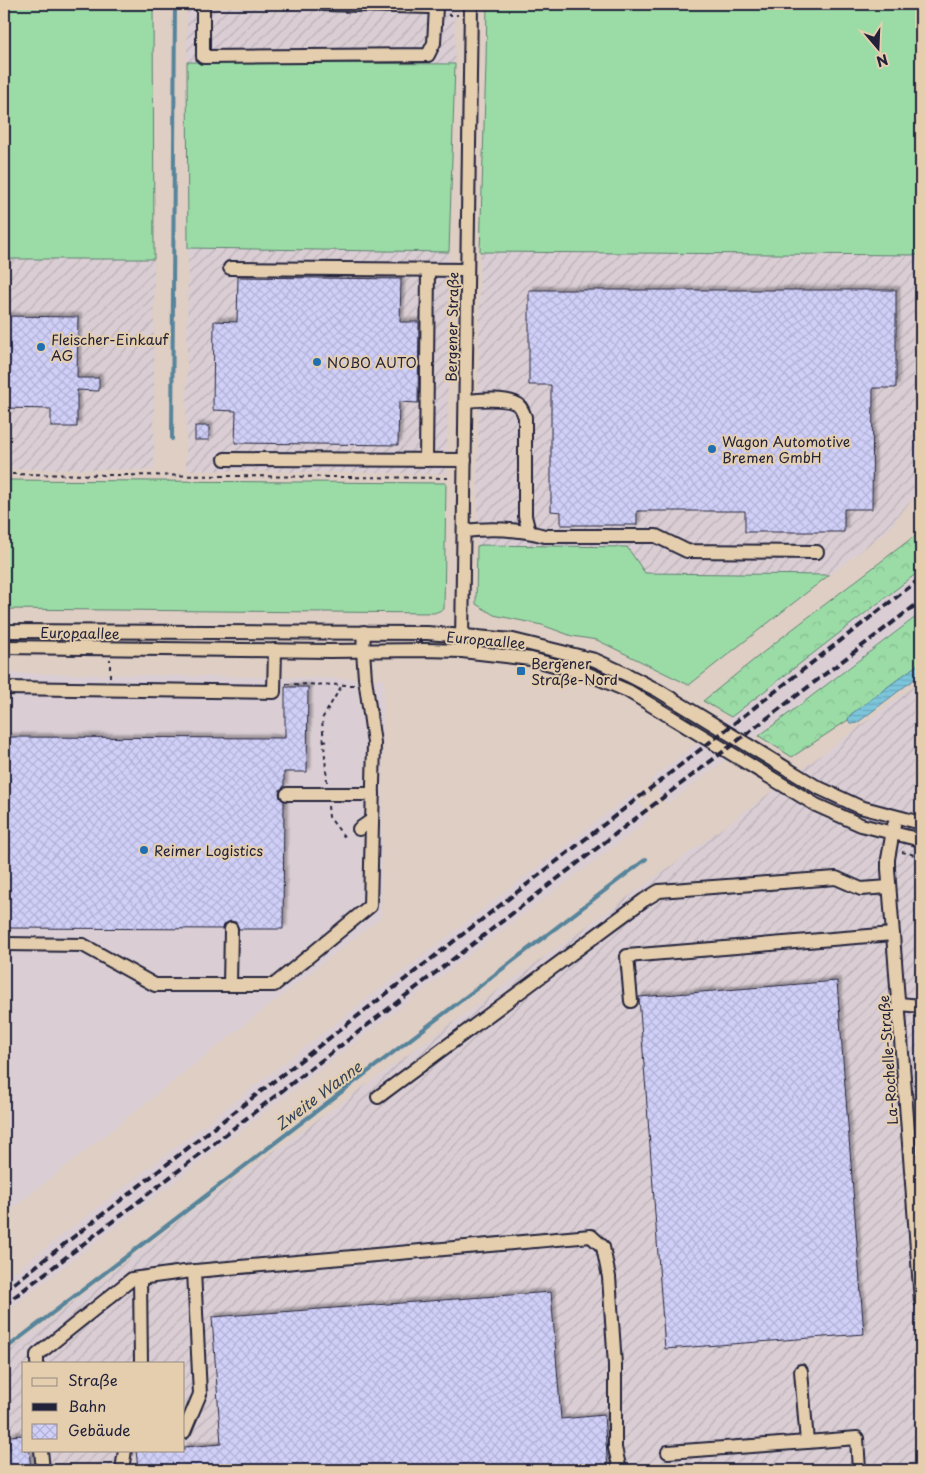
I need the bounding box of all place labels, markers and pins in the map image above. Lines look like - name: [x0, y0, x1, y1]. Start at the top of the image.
- place label: Fleischer-Einkauf AG: [51, 329, 170, 366]
- marker: Fleischer-Einkauf AG: [35, 341, 47, 353]
- place label: NOBO AUTO: [327, 352, 417, 373]
- marker: NOBO AUTO: [311, 356, 323, 368]
- place label: Wagon Automotive Bremen GmbH: [722, 431, 850, 468]
- marker: Wagon Automotive Bremen GmbH: [706, 443, 718, 455]
- place label: Bergener Straße-Nord: [531, 653, 618, 690]
- marker: Bergener Straße-Nord: [515, 665, 527, 677]
- place label: Reimer Logistics: [154, 840, 263, 861]
- marker: Reimer Logistics: [138, 844, 150, 856]

